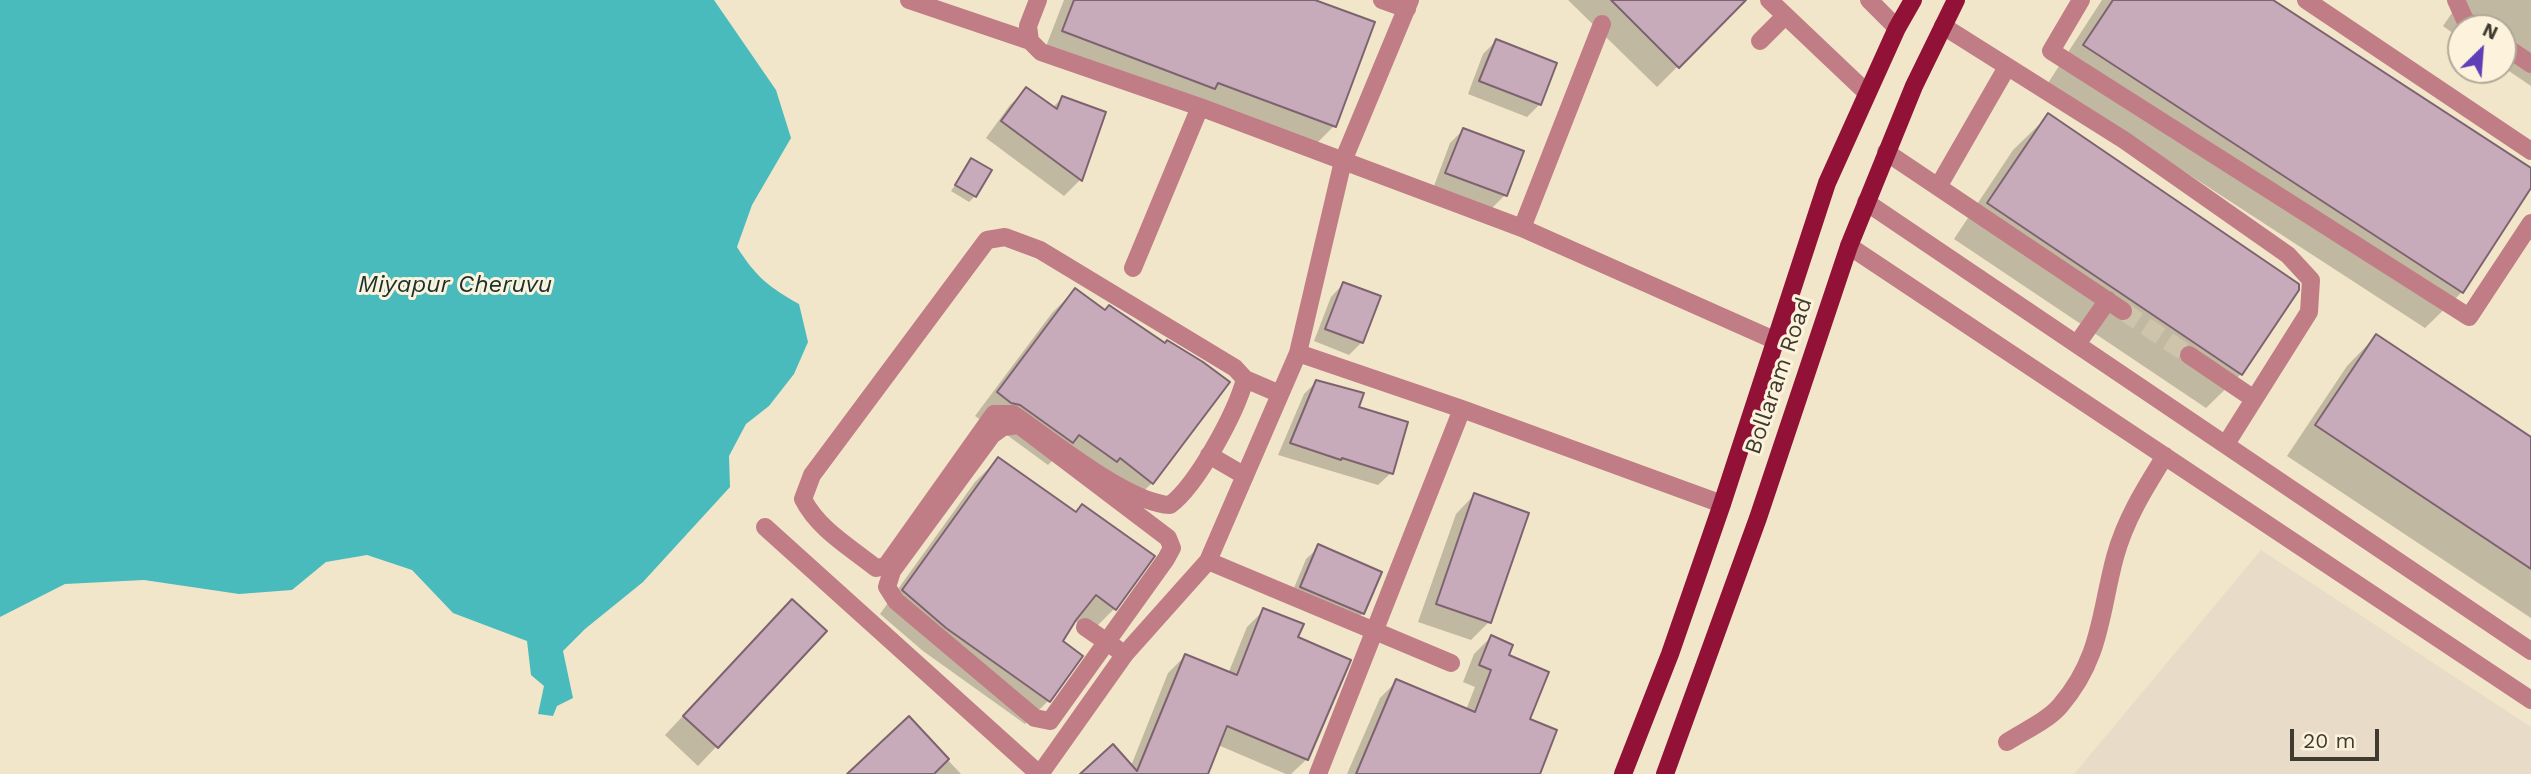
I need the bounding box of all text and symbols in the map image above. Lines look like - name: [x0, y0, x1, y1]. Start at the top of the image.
- north arrow: [2447, 14, 2517, 84]
- text: N: [2479, 18, 2501, 45]
- water label: Miyapur Cheruvu: [358, 271, 552, 299]
- street label: Bollaram Road: [1739, 294, 1819, 458]
- scale bar: [2293, 714, 2382, 758]
- text: 20 m: [2303, 728, 2355, 753]

